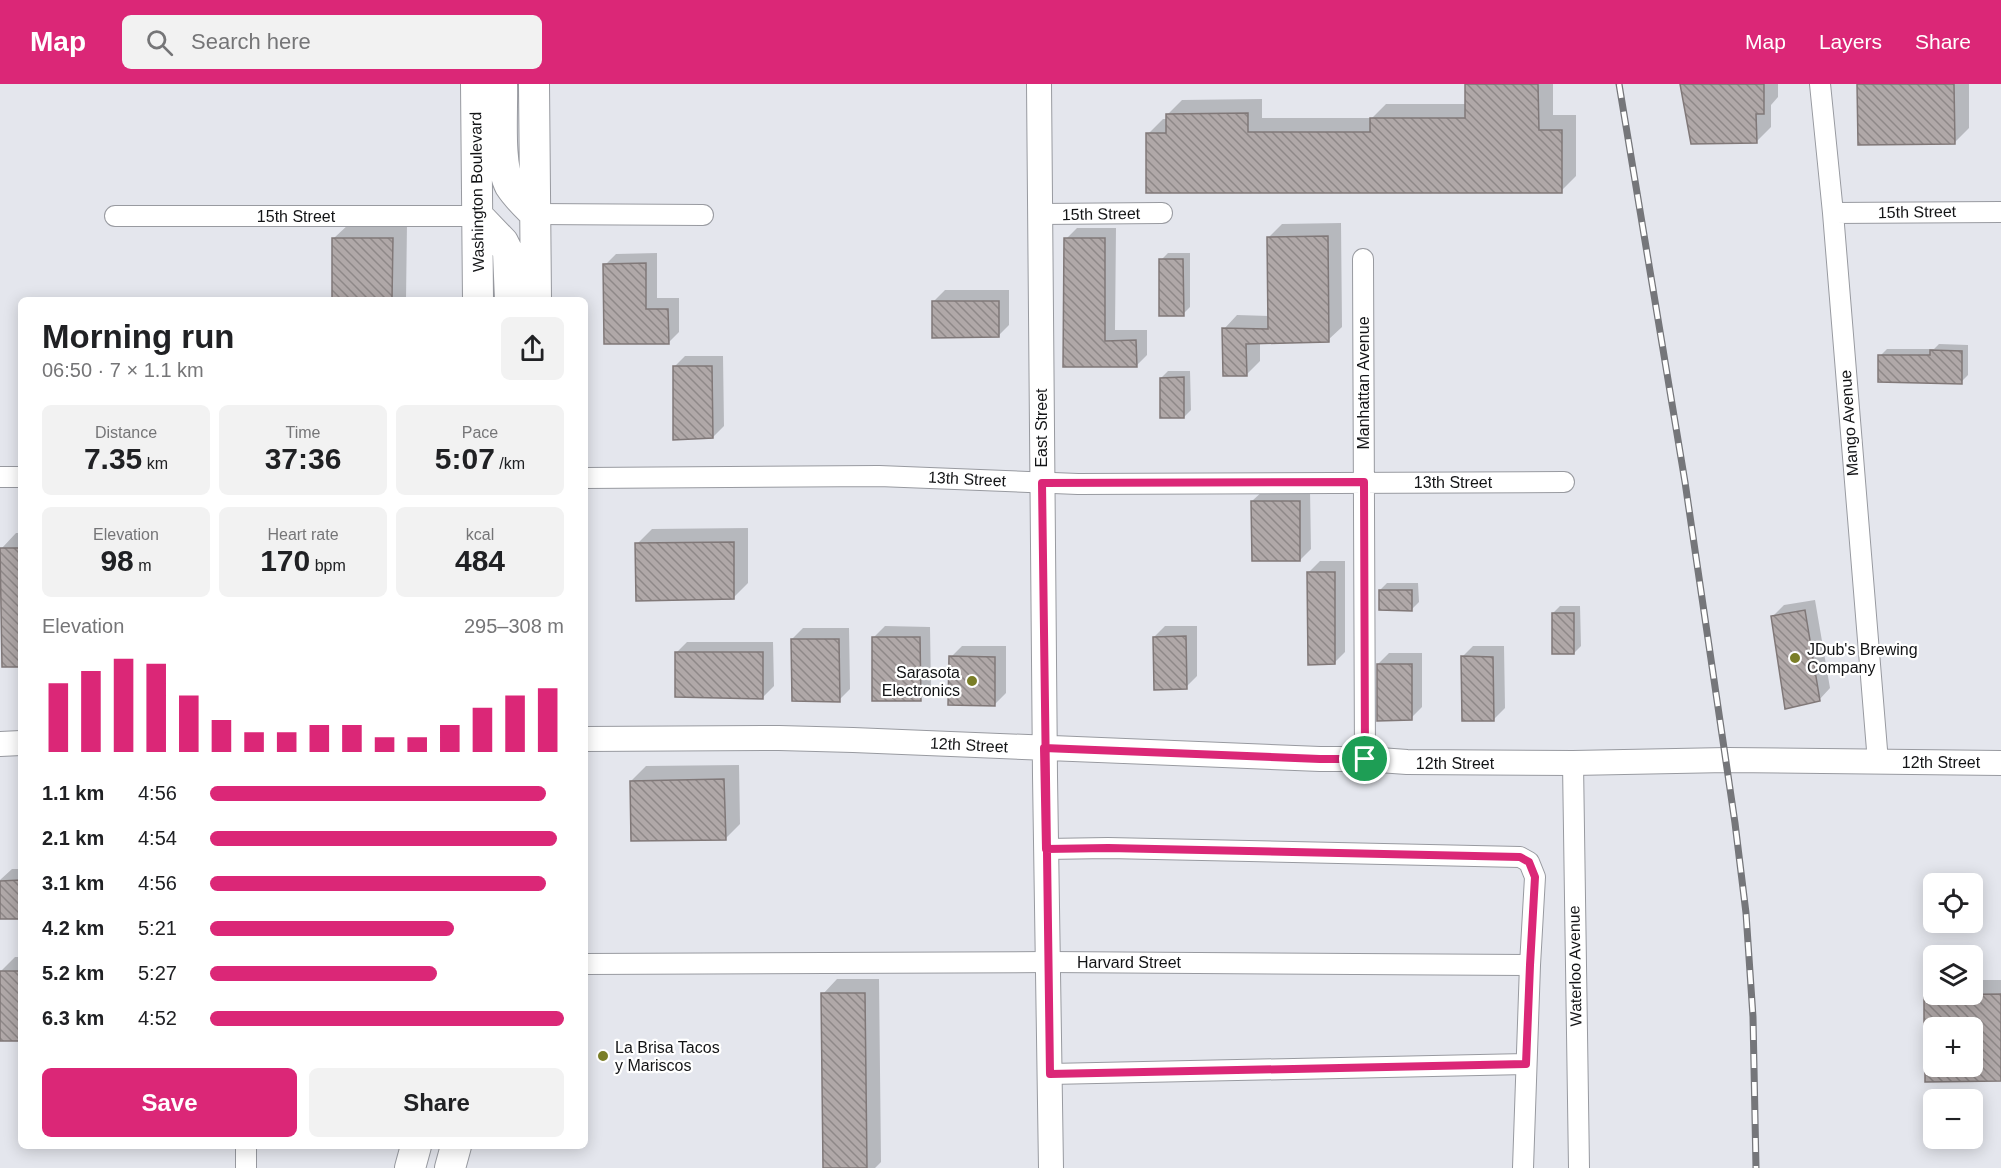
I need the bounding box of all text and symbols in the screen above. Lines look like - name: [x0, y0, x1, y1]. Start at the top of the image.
- search box: [122, 15, 542, 69]
- text: Map: [30, 26, 86, 57]
- icon: search: [143, 26, 176, 59]
- text: Search here: [191, 29, 311, 54]
- text: Map: [1745, 30, 1786, 53]
- text: Layers: [1819, 30, 1882, 53]
- text: Share: [1915, 30, 1971, 53]
- street label: Washington Boulevard: [467, 112, 487, 272]
- street label: 15th Street: [1878, 203, 1957, 221]
- street label: 15th Street: [1062, 205, 1141, 223]
- street label: 15th Street: [257, 208, 336, 225]
- street label: Manhattan Avenue: [1355, 316, 1372, 450]
- button: share: [501, 317, 564, 380]
- text: Morning run: [42, 318, 234, 355]
- text: 06:50 · 7 × 1.1 km: [42, 359, 204, 381]
- street label: Mango Avenue: [1837, 369, 1861, 477]
- street label: East Street: [1033, 388, 1050, 468]
- text: Distance: [95, 424, 157, 441]
- text: Time: [286, 424, 320, 441]
- text: Pace: [462, 424, 498, 441]
- text: 7.35: [84, 442, 142, 475]
- text: 37:36: [265, 442, 341, 475]
- text: 5:07: [435, 442, 495, 475]
- text: km: [142, 455, 168, 472]
- text: /km: [495, 455, 525, 472]
- street label: 13th Street: [927, 468, 1007, 490]
- street label: 13th Street: [1414, 474, 1493, 491]
- text: Elevation: [93, 526, 159, 543]
- text: Heart rate: [267, 526, 339, 543]
- text: kcal: [466, 526, 494, 543]
- text: 98: [100, 544, 134, 577]
- text: 170: [260, 544, 310, 577]
- text: 484: [455, 544, 505, 577]
- text: m: [134, 557, 152, 574]
- text: bpm: [310, 557, 346, 574]
- text: Elevation: [42, 615, 124, 637]
- text: 295–308 m: [464, 615, 564, 637]
- place label: JDub's Brewing Company: [1807, 641, 1918, 676]
- marker: JDub's Brewing Company: [1788, 651, 1802, 665]
- place label: Sarasota Electronics: [882, 664, 960, 699]
- marker: Sarasota Electronics: [965, 674, 979, 688]
- pin: [1339, 733, 1390, 784]
- street label: 12th Street: [929, 734, 1009, 756]
- icon: arrive: [1348, 742, 1381, 775]
- street label: 12th Street: [1902, 754, 1981, 771]
- street label: 12th Street: [1416, 755, 1495, 772]
- text: 1.1 km: [42, 782, 104, 804]
- text: 4:56: [138, 782, 177, 804]
- text: 2.1 km: [42, 827, 104, 849]
- text: 4:54: [138, 827, 177, 849]
- text: 3.1 km: [42, 872, 104, 894]
- text: 4:56: [138, 872, 177, 894]
- map controls: [1923, 873, 1983, 1149]
- button: locate: [1923, 873, 1983, 933]
- street label: Waterloo Avenue: [1565, 905, 1585, 1027]
- text: 4.2 km: [42, 917, 104, 939]
- text: 5:21: [138, 917, 177, 939]
- button: layers: [1923, 945, 1983, 1005]
- street label: Harvard Street: [1077, 954, 1182, 971]
- text: 5.2 km: [42, 962, 104, 984]
- text: 5:27: [138, 962, 177, 984]
- text: 6.3 km: [42, 1007, 104, 1029]
- text: 4:52: [138, 1007, 177, 1029]
- button: +: [1923, 1017, 1983, 1077]
- place label: La Brisa Tacos y Mariscos: [615, 1039, 720, 1074]
- marker: La Brisa Tacos y Mariscos: [596, 1049, 610, 1063]
- button: Save: [42, 1068, 297, 1137]
- button: Share: [309, 1068, 564, 1137]
- button: −: [1923, 1089, 1983, 1149]

